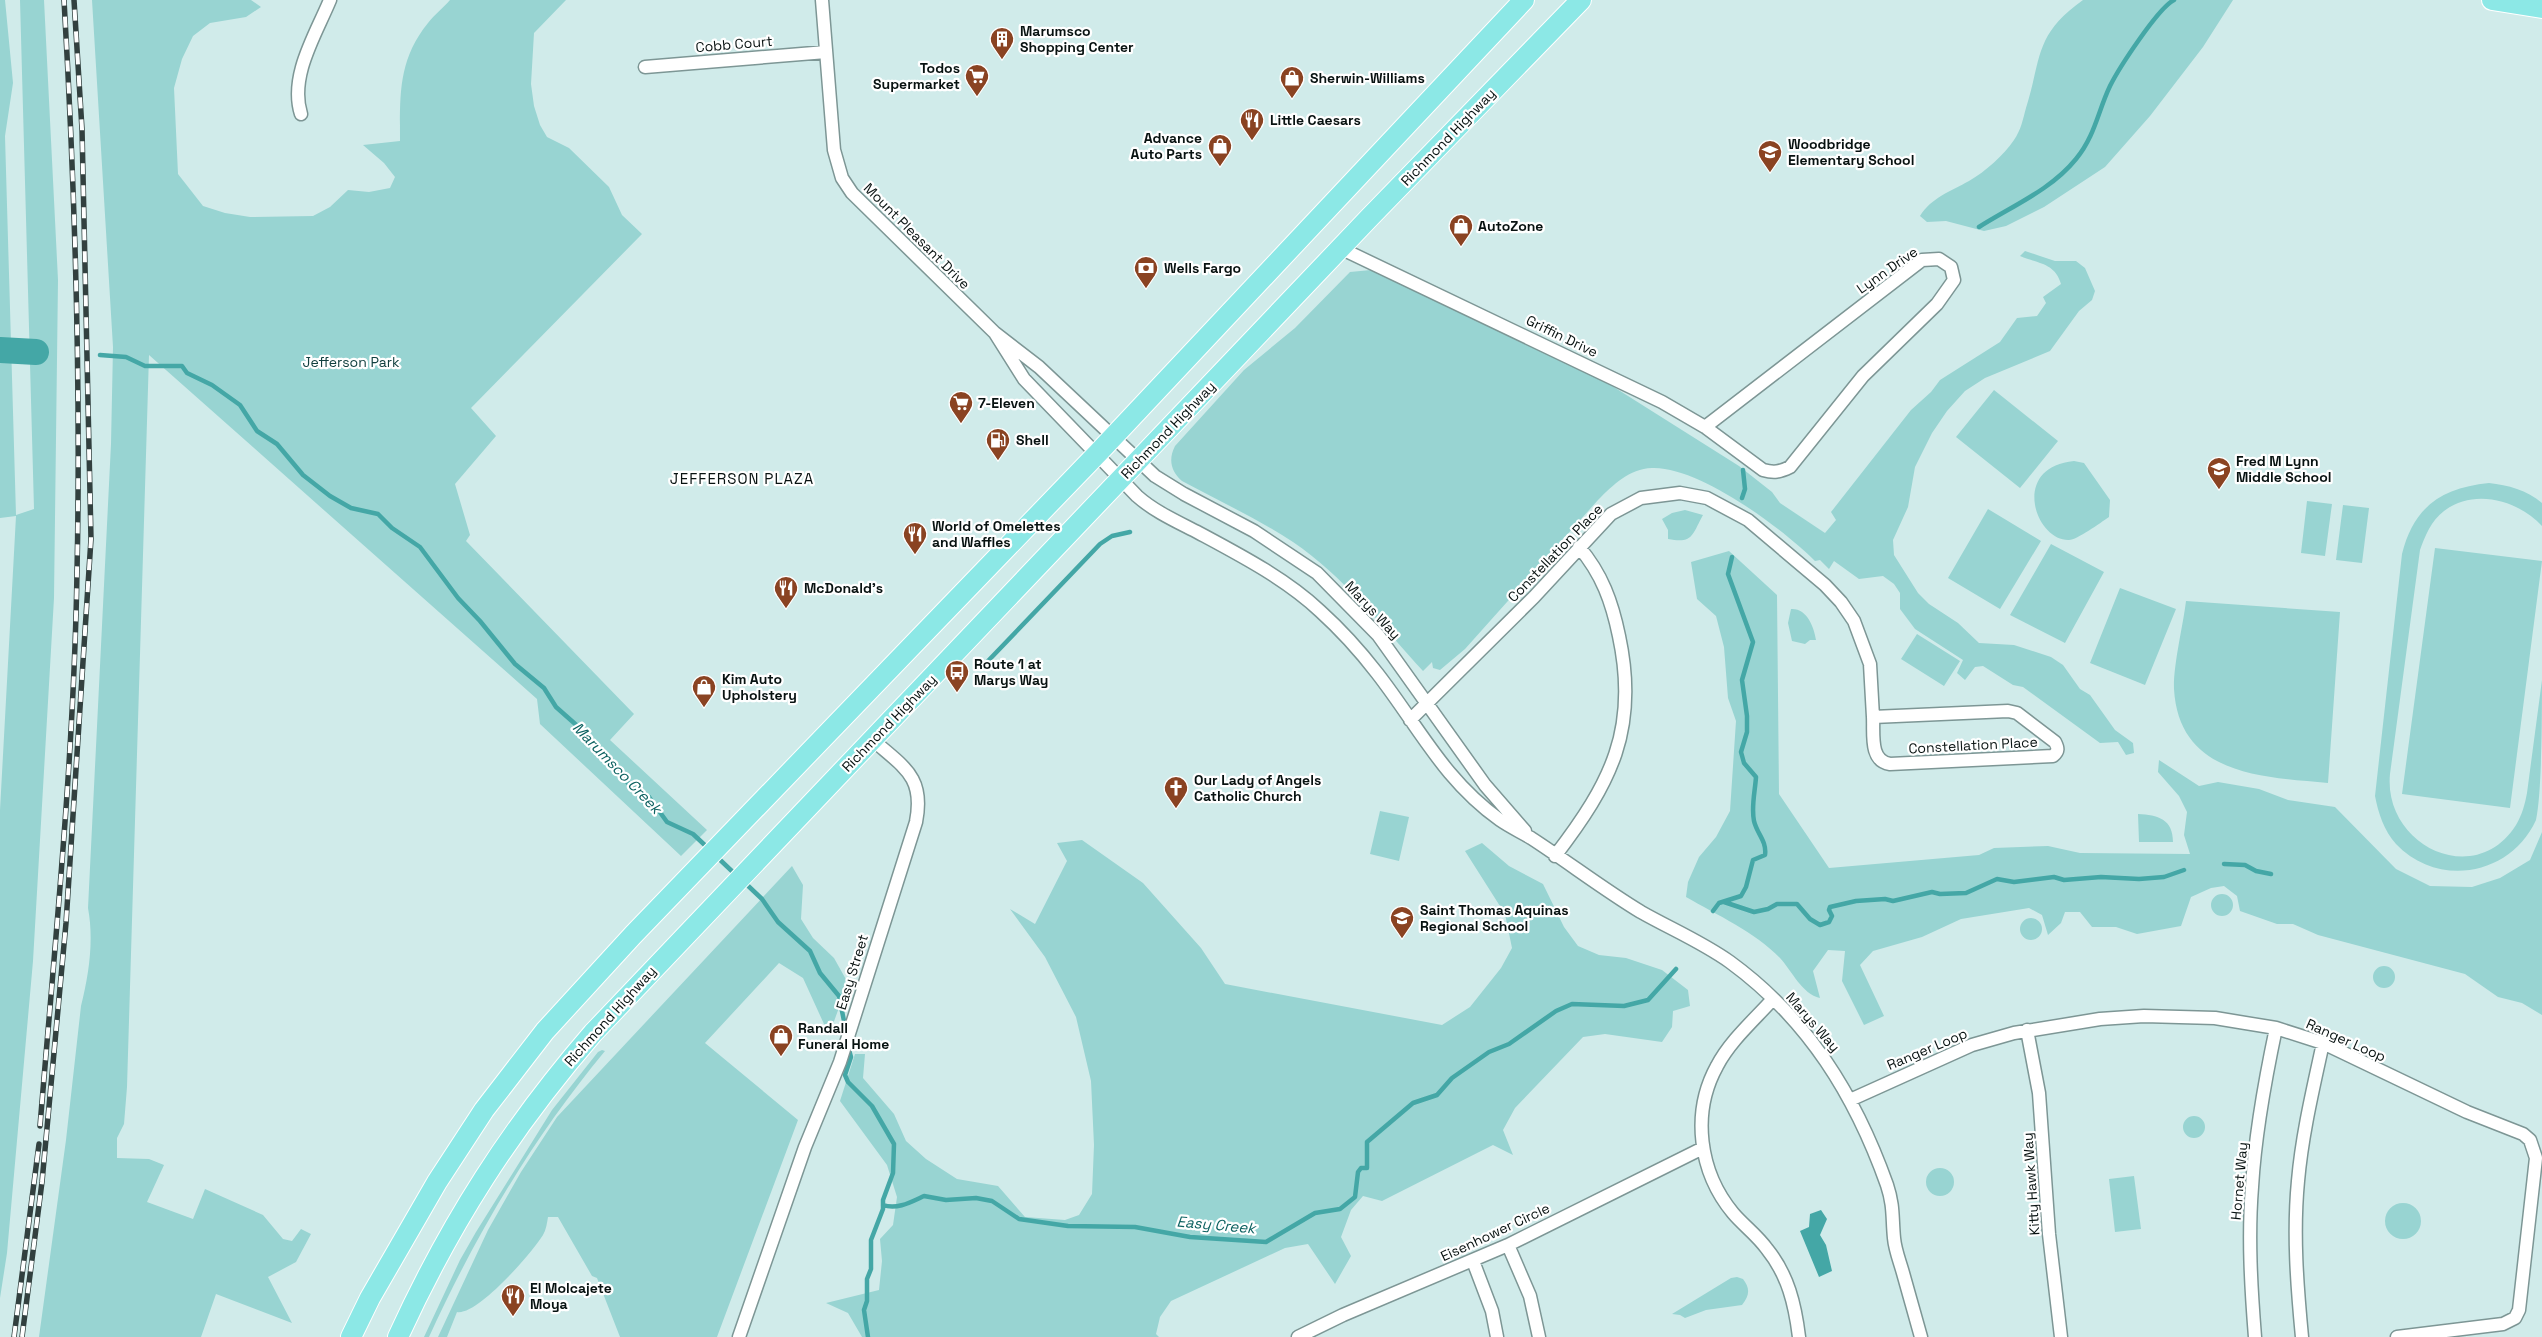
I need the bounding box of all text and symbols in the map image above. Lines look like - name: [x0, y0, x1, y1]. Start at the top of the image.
- place label: Marumsco Shopping Center: [1020, 22, 1134, 56]
- building icon: Marumsco Shopping Center: [989, 26, 1015, 60]
- street label: Cobb Court: [695, 32, 773, 56]
- place label: Todos Supermarket: [873, 59, 960, 93]
- supermarket icon: Todos Supermarket: [964, 63, 990, 97]
- shop icon: Sherwin-Williams: [1279, 65, 1305, 99]
- place label: Sherwin-Williams: [1310, 69, 1425, 87]
- street label: Richmond Highway: [1397, 84, 1499, 190]
- restaurant icon: Little Caesars: [1239, 107, 1265, 141]
- place label: Little Caesars: [1270, 111, 1361, 129]
- place label: Advance Auto Parts: [1131, 129, 1202, 163]
- shop icon: Advance Auto Parts: [1207, 133, 1233, 167]
- place label: Woodbridge Elementary School: [1788, 135, 1914, 169]
- school or university icon: Woodbridge Elementary School: [1757, 139, 1783, 173]
- street label: Mount Pleasant Drive: [860, 179, 974, 293]
- shop icon: AutoZone: [1448, 213, 1474, 247]
- place label: AutoZone: [1478, 217, 1543, 235]
- street label: Lynn Drive: [1853, 242, 1921, 298]
- bank icon: Wells Fargo: [1133, 255, 1159, 289]
- place label: Wells Fargo: [1164, 259, 1241, 277]
- street label: Griffin Drive: [1523, 311, 1601, 361]
- park label: Jefferson Park: [302, 353, 400, 371]
- street label: Richmond Highway: [1117, 377, 1219, 483]
- supermarket icon: 7-Eleven: [948, 390, 974, 424]
- place label: 7-Eleven: [978, 394, 1035, 412]
- fuel station icon: Shell: [985, 427, 1011, 461]
- place label: Shell: [1016, 431, 1049, 449]
- place label: Fred M Lynn Middle School: [2236, 452, 2331, 486]
- school or university icon: Fred M Lynn Middle School: [2206, 456, 2232, 490]
- district label: JEFFERSON PLAZA: [670, 469, 814, 488]
- street label: Constellation Place: [1504, 500, 1606, 606]
- place label: World of Omelettes and Waffles: [932, 517, 1060, 551]
- restaurant icon: World of Omelettes and Waffles: [902, 521, 928, 555]
- restaurant icon: McDonald's: [773, 575, 799, 609]
- street label: Marys Way: [1341, 577, 1405, 643]
- place label: McDonald's: [804, 579, 883, 597]
- place label: Route 1 at Marys Way: [974, 655, 1048, 689]
- bus stop icon: Route 1 at Marys Way: [944, 659, 970, 693]
- place label: Kim Auto Upholstery: [722, 670, 797, 704]
- street label: Richmond Highway: [838, 670, 940, 776]
- shop icon: Kim Auto Upholstery: [691, 674, 717, 708]
- water label: Marumsco Creek: [569, 718, 667, 819]
- street label: Constellation Place: [1908, 733, 2038, 757]
- place label: Our Lady of Angels Catholic Church: [1194, 771, 1321, 805]
- church icon: Our Lady of Angels Catholic Church: [1163, 775, 1189, 809]
- place label: Saint Thomas Aquinas Regional School: [1420, 901, 1569, 935]
- school or university icon: Saint Thomas Aquinas Regional School: [1389, 905, 1415, 939]
- street label: Easy Street: [832, 932, 872, 1012]
- street label: Richmond Highway: [560, 962, 660, 1070]
- street label: Marys Way: [1782, 988, 1844, 1056]
- street label: Ranger Loop: [2303, 1014, 2389, 1066]
- place label: Randall Funeral Home: [798, 1019, 889, 1053]
- shop icon: Randall Funeral Home: [768, 1023, 794, 1057]
- street label: Ranger Loop: [1884, 1024, 1970, 1074]
- street label: Kitty Hawk Way: [2018, 1132, 2044, 1236]
- street label: Hornet Way: [2227, 1141, 2251, 1221]
- street label: Eisenhower Circle: [1438, 1199, 1552, 1265]
- water label: Easy Creek: [1176, 1212, 1258, 1238]
- place label: El Molcajete Moya: [530, 1279, 612, 1313]
- restaurant icon: El Molcajete Moya: [500, 1283, 526, 1317]

